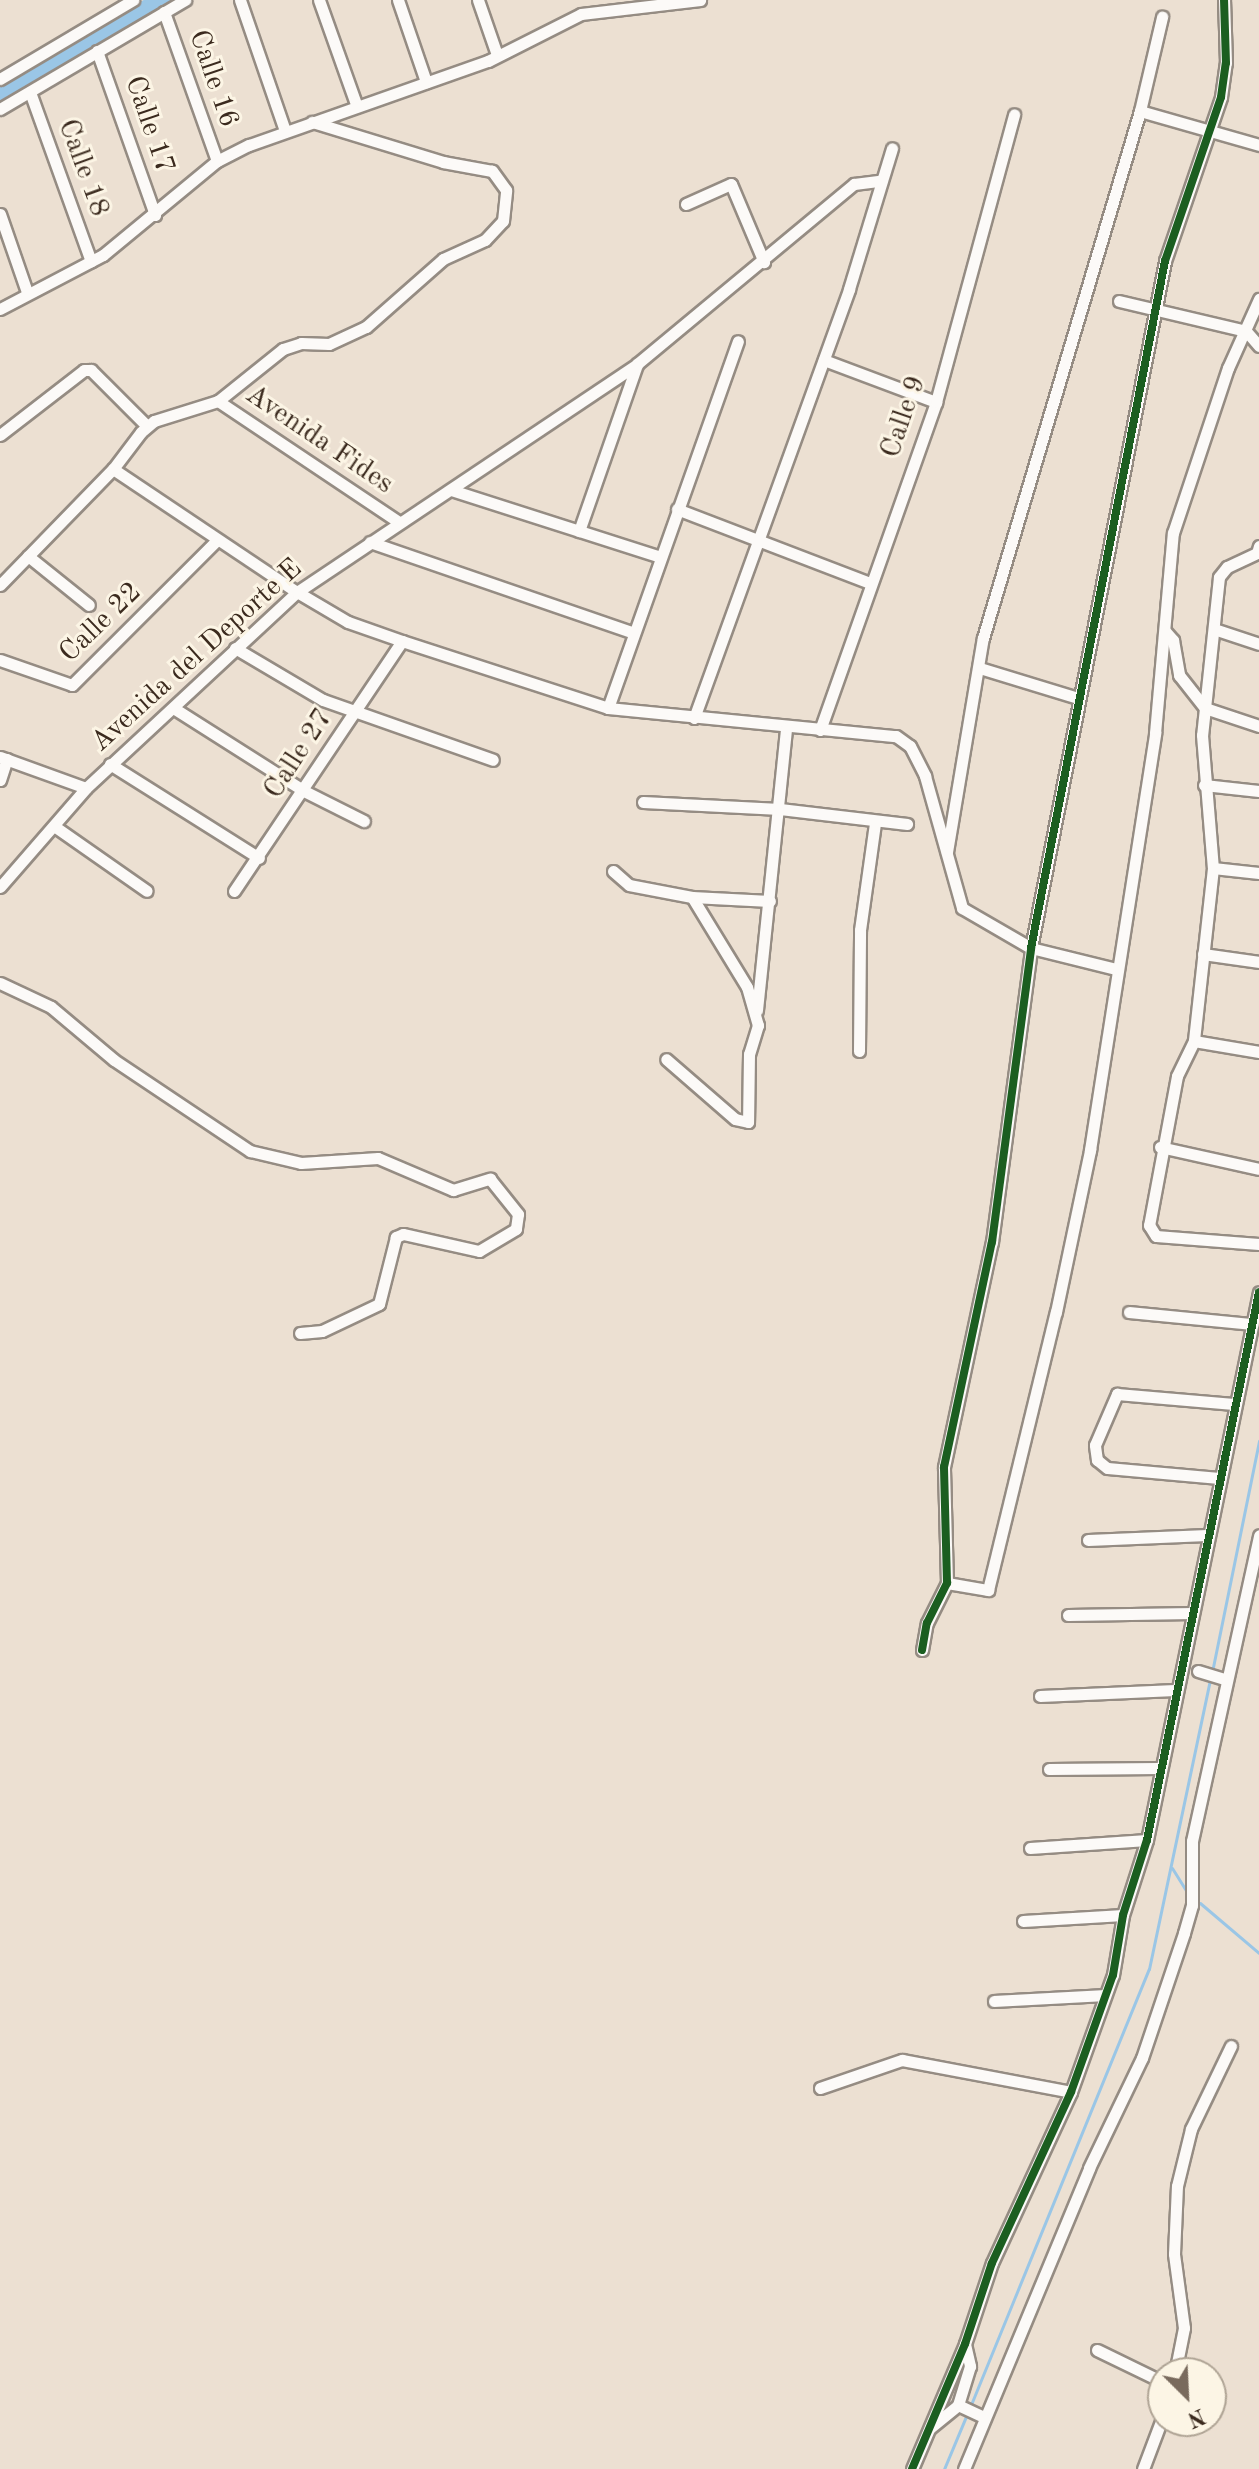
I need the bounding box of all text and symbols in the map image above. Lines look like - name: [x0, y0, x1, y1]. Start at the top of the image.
- street label: Calle 16: [181, 26, 245, 132]
- street label: Calle 17: [117, 72, 181, 178]
- street label: Calle 18: [50, 115, 116, 221]
- street label: Calle 9: [874, 372, 934, 462]
- street label: Avenida Fides: [239, 378, 399, 502]
- street label: Avenida del Deporte E: [85, 552, 309, 760]
- street label: Calle 22: [53, 576, 149, 670]
- street label: Calle 27: [257, 703, 341, 805]
- north arrow: [1147, 2357, 1227, 2437]
- text: N: [1184, 2404, 1208, 2431]

